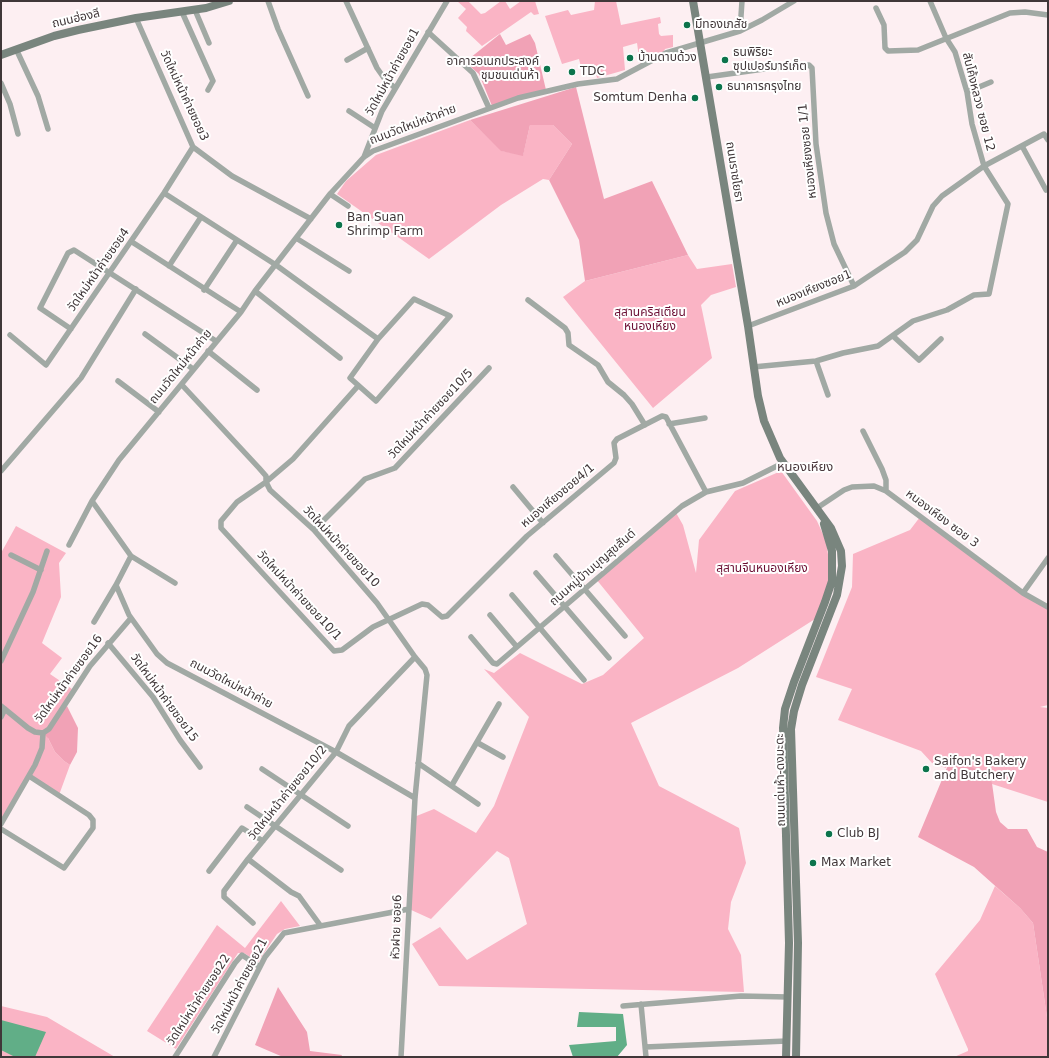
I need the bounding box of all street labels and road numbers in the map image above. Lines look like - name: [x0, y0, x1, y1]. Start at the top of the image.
- street label: ถนนฮ่องลี: [51, 6, 101, 32]
- street label: วัดใหม่หน้าค่ายซอย1: [363, 26, 423, 118]
- street label: วัดใหม่หน้าค่ายซอย3: [157, 48, 211, 144]
- street label: สันโค้งหลวง ซอย 12: [959, 51, 997, 153]
- street label: ถนนวัดใหม่หน้าค่าย: [368, 102, 458, 148]
- street label: หนองเหียงซอย 1/1: [796, 103, 820, 199]
- street label: ถนนราชโยธา: [722, 141, 746, 203]
- street label: วัดใหม่หน้าค่ายซอย4: [65, 226, 133, 314]
- street label: หนองเหียงซอย1: [774, 267, 854, 311]
- street label: ถนนวัดใหม่หน้าค่าย: [147, 327, 215, 407]
- street label: วัดใหม่หน้าค่ายซอย10/5: [386, 366, 476, 462]
- street label: หนองเหียงซอย4/1: [518, 461, 598, 531]
- street label: หนองเหียง ซอย 3: [903, 487, 981, 551]
- street label: วัดใหม่หน้าค่ายซอย10: [300, 503, 382, 591]
- street label: ถนนหมู่บ้านบุญสุขสันต์: [547, 527, 639, 609]
- street label: วัดใหม่หน้าค่ายซอย10/1: [254, 548, 344, 644]
- street label: วัดใหม่หน้าค่ายซอย16: [32, 632, 106, 726]
- street label: วัดใหม่หน้าค่ายซอย15: [127, 651, 201, 745]
- street label: ถนนวัดใหม่หน้าค่าย: [187, 656, 275, 712]
- street label: ถนนเด่นห้า-ดงมะดะ: [773, 733, 789, 827]
- street label: วัดใหม่หน้าค่ายซอย10/2: [245, 743, 331, 843]
- street label: หัวฝาย ซอย6: [389, 894, 405, 960]
- street label: วัดใหม่หน้าค่ายซอย21: [209, 936, 271, 1036]
- street label: วัดใหม่หน้าค่ายซอย22: [164, 952, 234, 1048]

